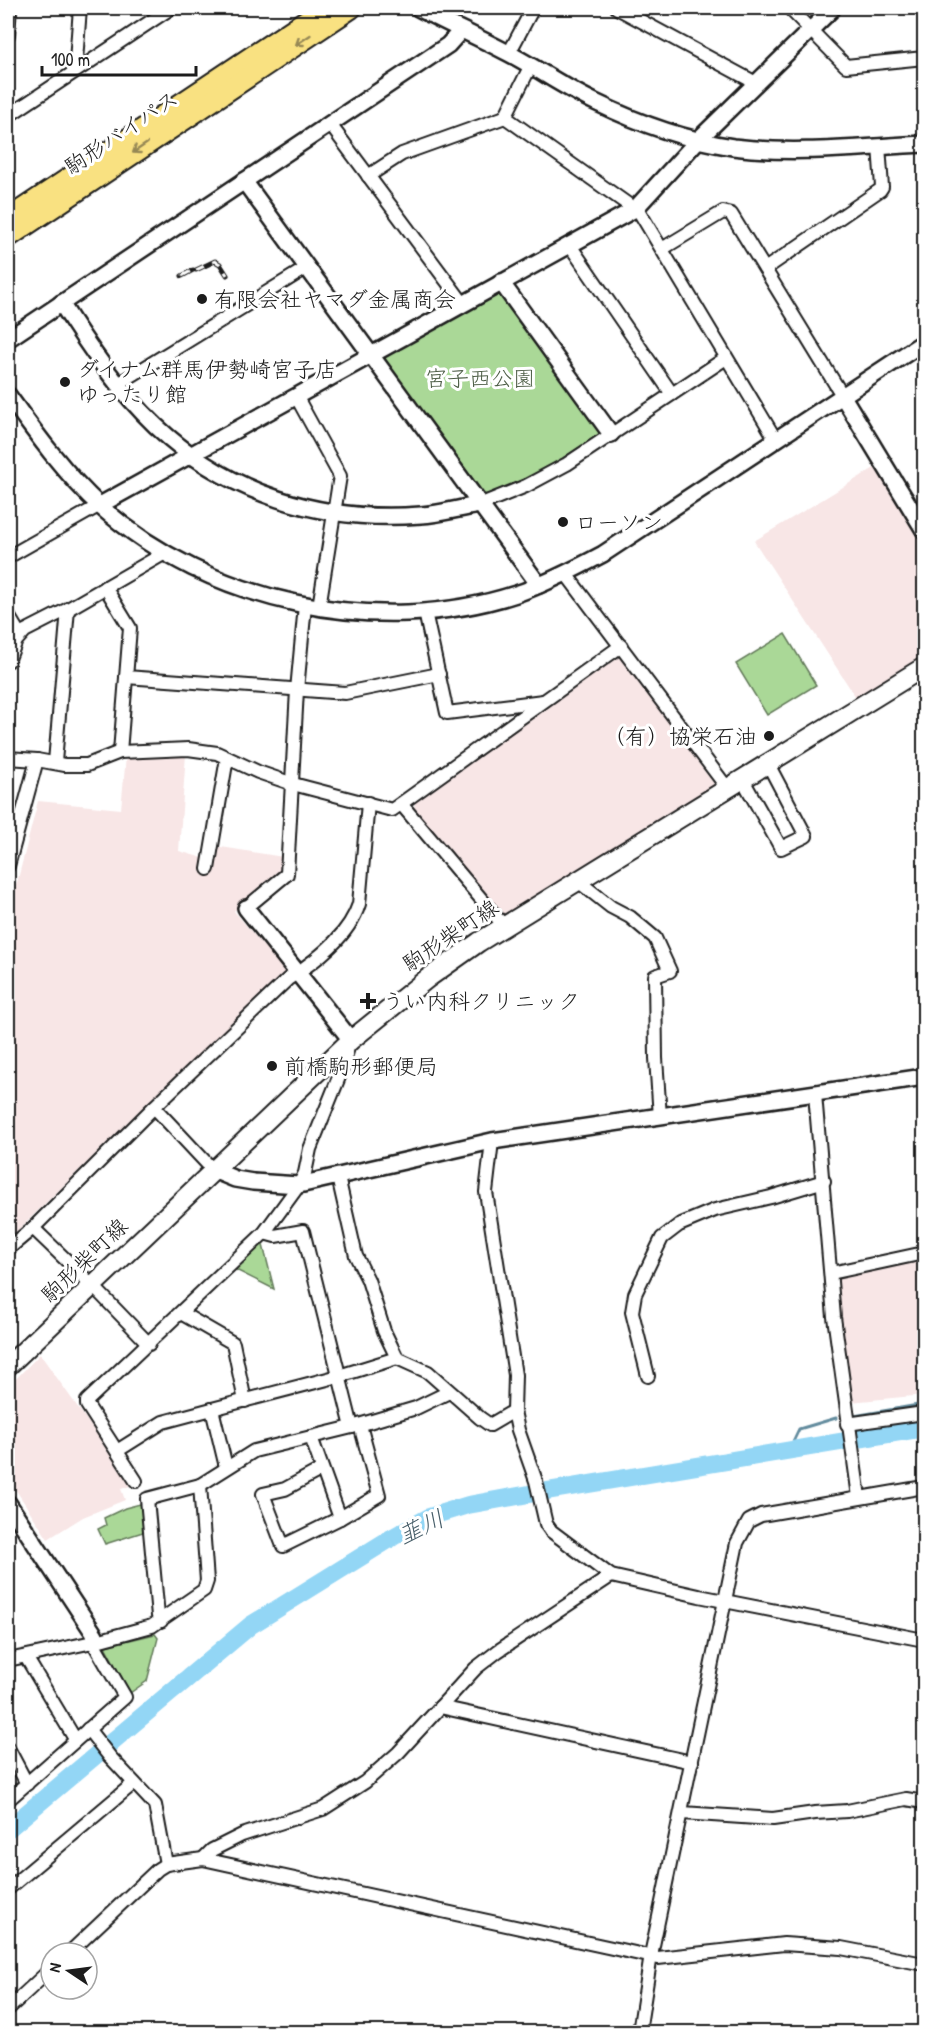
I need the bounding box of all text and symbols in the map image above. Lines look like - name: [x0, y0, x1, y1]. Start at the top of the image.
- one-way arrow: [295, 34, 311, 46]
- scale bar: [42, 39, 196, 77]
- text: 100 m: [51, 47, 90, 72]
- street label: 駒形バイパス: [58, 83, 184, 181]
- one-way arrow: [133, 142, 149, 154]
- place label: 有限会社ヤマダ金属商会: [214, 284, 456, 314]
- marker: 有限会社ヤマダ金属商会: [195, 292, 209, 306]
- place label: ダイナム群馬伊勢崎宮子店 ゆったり館: [77, 354, 337, 409]
- park label: 宮子西公園: [425, 363, 535, 393]
- marker: ダイナム群馬伊勢崎宮子店 ゆったり館: [58, 375, 72, 389]
- place label: ローソン: [575, 507, 663, 537]
- marker: ローソン: [556, 515, 570, 529]
- place label: （有）協栄石油: [603, 721, 757, 751]
- marker: （有）協栄石油: [762, 729, 776, 743]
- street label: 駒形柴町線: [396, 892, 504, 978]
- place label: うい内科クリニック: [382, 986, 580, 1016]
- marker: うい内科クリニック: [359, 992, 377, 1010]
- place label: 前橋駒形郵便局: [284, 1051, 438, 1081]
- marker: 前橋駒形郵便局: [265, 1059, 279, 1073]
- street label: 駒形柴町線: [34, 1211, 134, 1309]
- water label: 韮川: [392, 1501, 449, 1551]
- north arrow: [39, 1941, 99, 2001]
- text: N: [43, 1961, 66, 1974]

